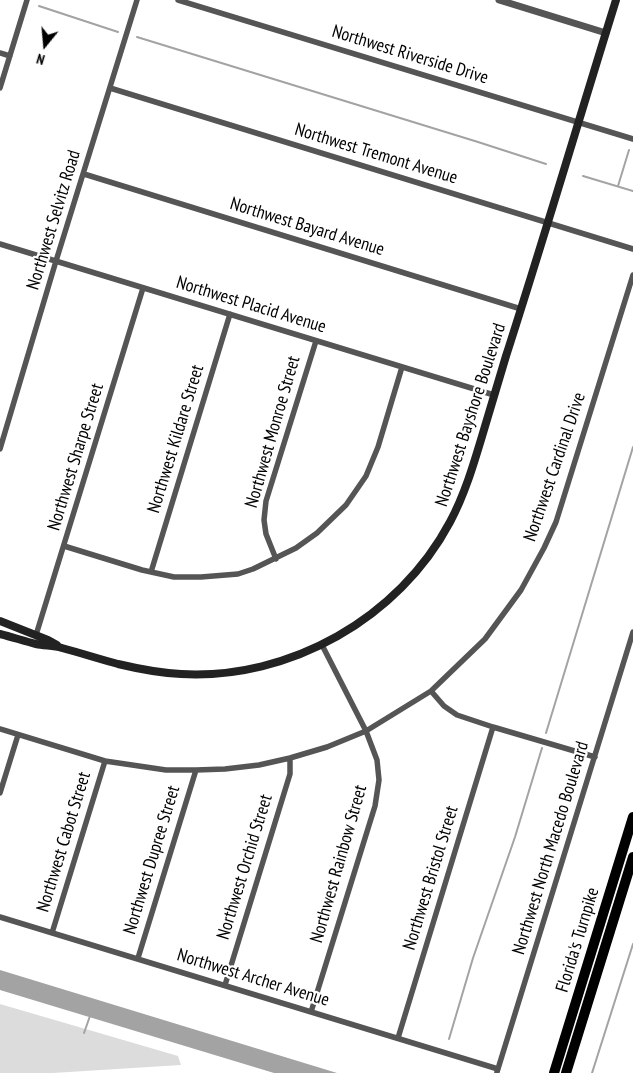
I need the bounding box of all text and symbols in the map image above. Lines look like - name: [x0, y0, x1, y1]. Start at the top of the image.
- north arrow: [20, 20, 70, 70]
- street label: Northwest Riverside Drive: [329, 21, 491, 89]
- text: N: [34, 50, 47, 69]
- street label: Northwest Tremont Avenue: [292, 119, 460, 189]
- street label: Northwest Selvitz Road: [23, 148, 85, 292]
- street label: Northwest Bayard Avenue: [227, 193, 387, 261]
- street label: Northwest Placid Avenue: [174, 272, 328, 338]
- street label: Northwest Bayshore Boulevard: [431, 321, 511, 509]
- street label: Northwest Monroe Street: [241, 354, 305, 510]
- street label: Northwest Kildare Street: [143, 362, 209, 516]
- street label: Northwest Sharpe Street: [43, 381, 109, 533]
- street label: Northwest Cardinal Drive: [519, 390, 591, 544]
- street label: Northwest North Macedo Boulevard: [508, 739, 594, 957]
- street label: Northwest Cabot Street: [32, 769, 96, 915]
- street label: Northwest Dupree Street: [119, 783, 185, 937]
- street label: Northwest Rainbow Street: [306, 783, 372, 945]
- street label: Northwest Orchid Street: [213, 792, 277, 942]
- street label: Northwest Bristol Street: [399, 803, 463, 953]
- street label: Florida's Turnpike: [552, 885, 604, 995]
- street label: Northwest Archer Avenue: [174, 945, 332, 1011]

